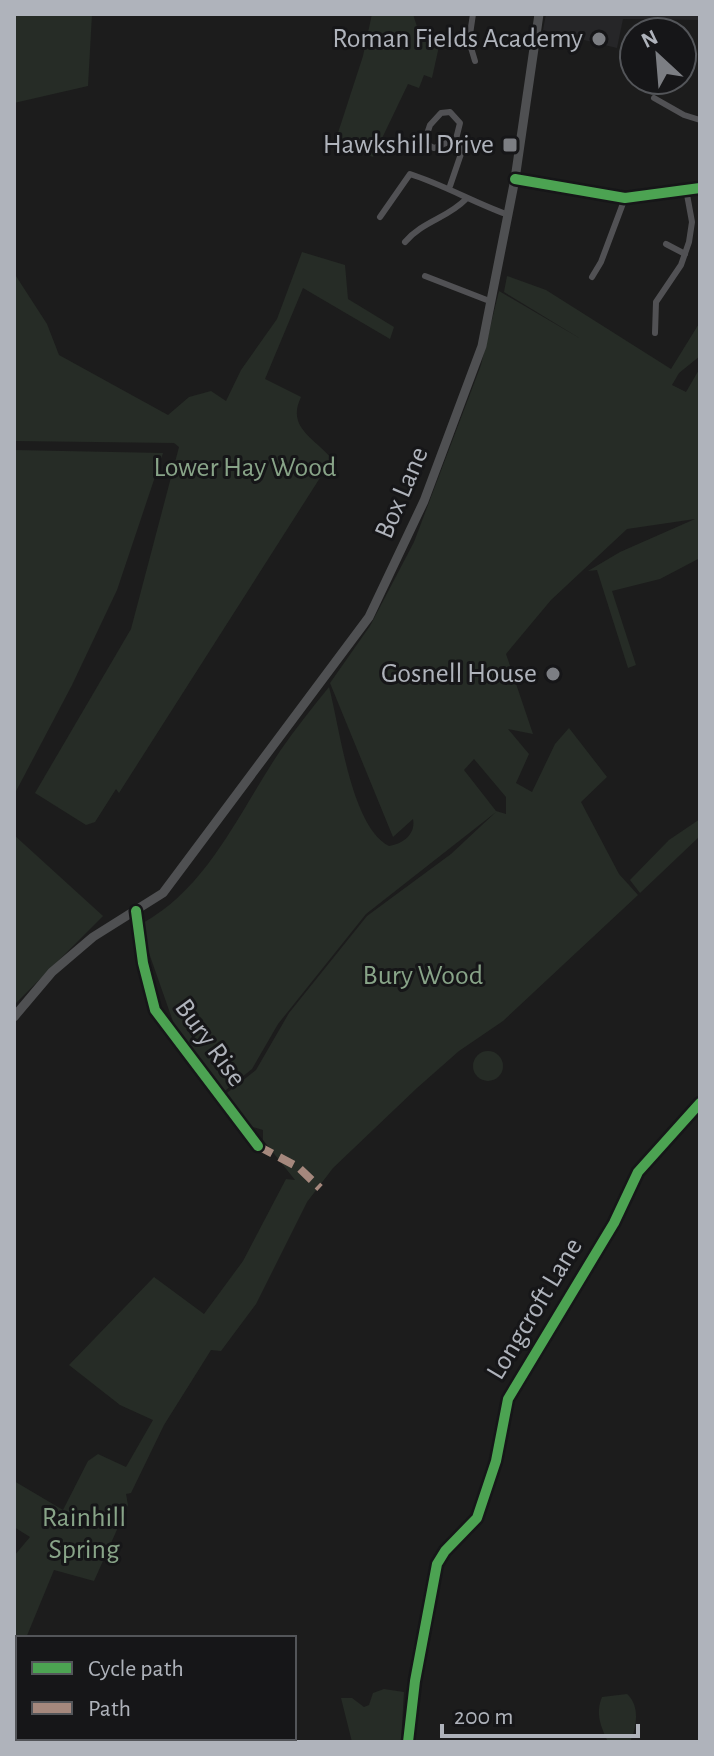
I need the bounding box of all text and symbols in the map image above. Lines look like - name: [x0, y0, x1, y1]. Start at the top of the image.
- north arrow: [618, 16, 698, 96]
- place label: Roman Fields Academy: [332, 25, 583, 53]
- text: N: [638, 26, 661, 52]
- marker: Roman Fields Academy: [590, 30, 608, 48]
- place label: Hawkshill Drive: [323, 131, 494, 159]
- marker: Hawkshill Drive: [501, 136, 519, 154]
- street label: Box Lane: [370, 443, 434, 543]
- park label: Lower Hay Wood: [153, 454, 337, 482]
- place label: Gosnell House: [381, 660, 537, 688]
- marker: Gosnell House: [544, 665, 562, 683]
- park label: Bury Wood: [363, 962, 483, 990]
- street label: Bury Rise: [169, 994, 251, 1092]
- street label: Longcroft Lane: [482, 1233, 588, 1385]
- park label: Rainhill Spring: [42, 1504, 126, 1564]
- legend: [16, 1636, 296, 1740]
- text: Cycle path: [88, 1657, 184, 1681]
- scale bar: [442, 1688, 638, 1738]
- text: Path: [88, 1697, 131, 1721]
- text: 200 m: [454, 1705, 513, 1729]

